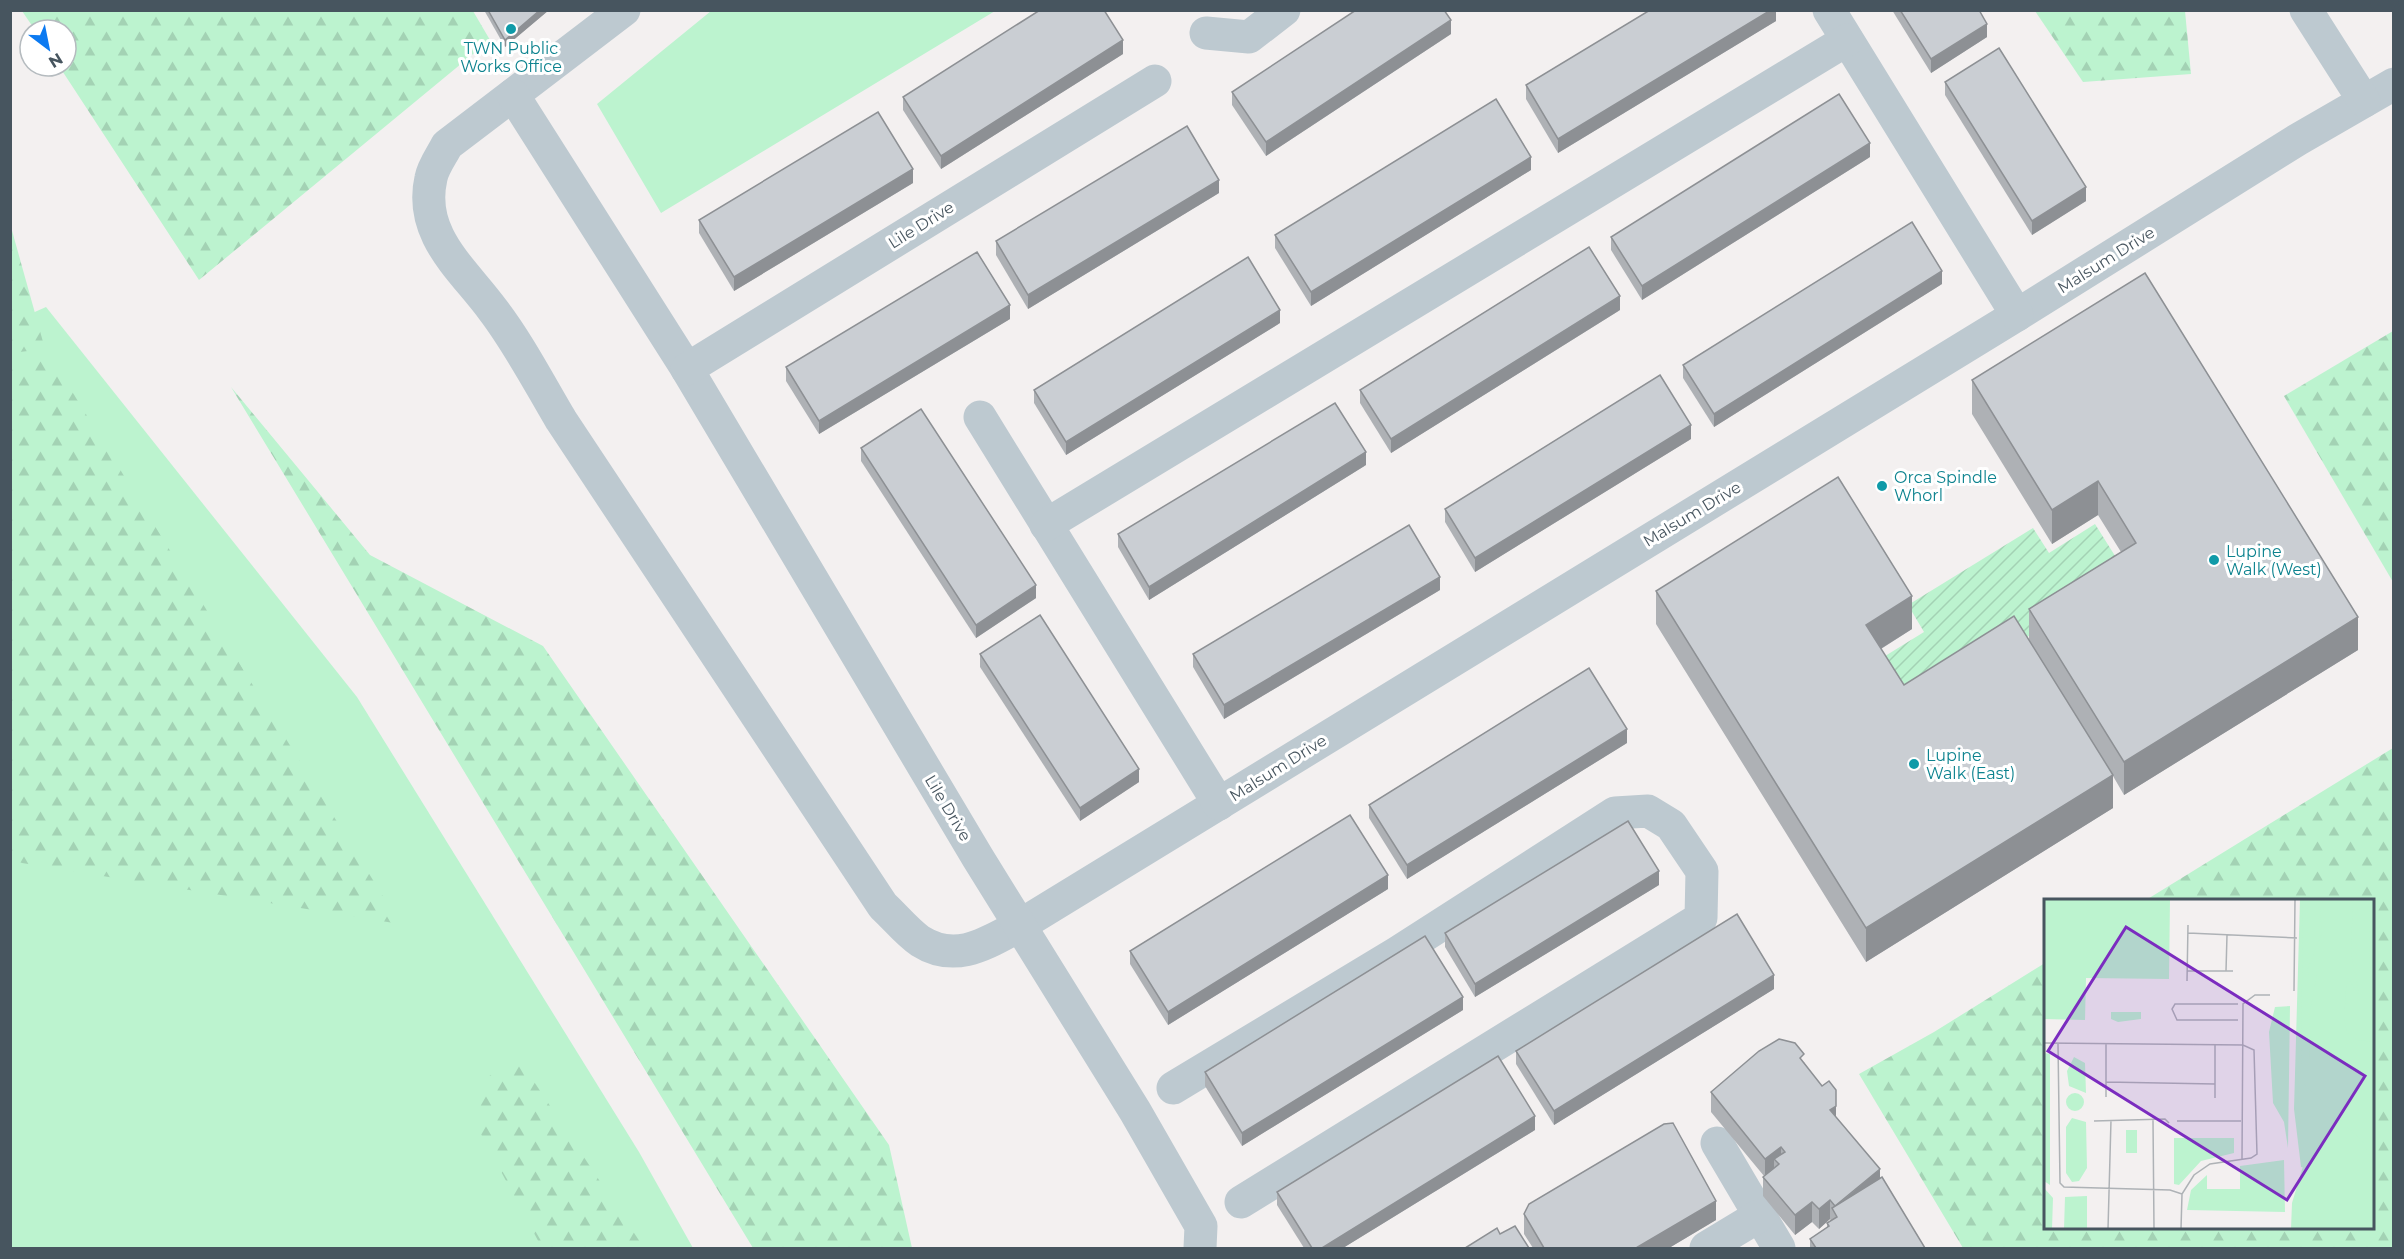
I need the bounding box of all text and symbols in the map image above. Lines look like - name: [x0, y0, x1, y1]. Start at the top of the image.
- north arrow: [18, 18, 78, 78]
- marker: TWN Public Works Office: [504, 22, 518, 36]
- place label: TWN Public Works Office: [460, 39, 562, 76]
- text: N: [45, 49, 66, 72]
- street label: Lile Drive: [885, 197, 957, 253]
- street label: Malsum Drive: [2054, 223, 2158, 297]
- place label: Orca Spindle Whorl: [1894, 468, 1997, 505]
- street label: Malsum Drive: [1640, 477, 1744, 551]
- marker: Orca Spindle Whorl: [1875, 479, 1889, 493]
- place label: Lupine Walk (West): [2226, 542, 2322, 579]
- marker: Lupine Walk (West): [2207, 553, 2221, 567]
- street label: Malsum Drive: [1226, 731, 1330, 805]
- place label: Lupine Walk (East): [1926, 746, 2015, 783]
- marker: Lupine Walk (East): [1907, 757, 1921, 771]
- street label: Lile Drive: [921, 771, 975, 845]
- inset map: [2044, 899, 2374, 1229]

